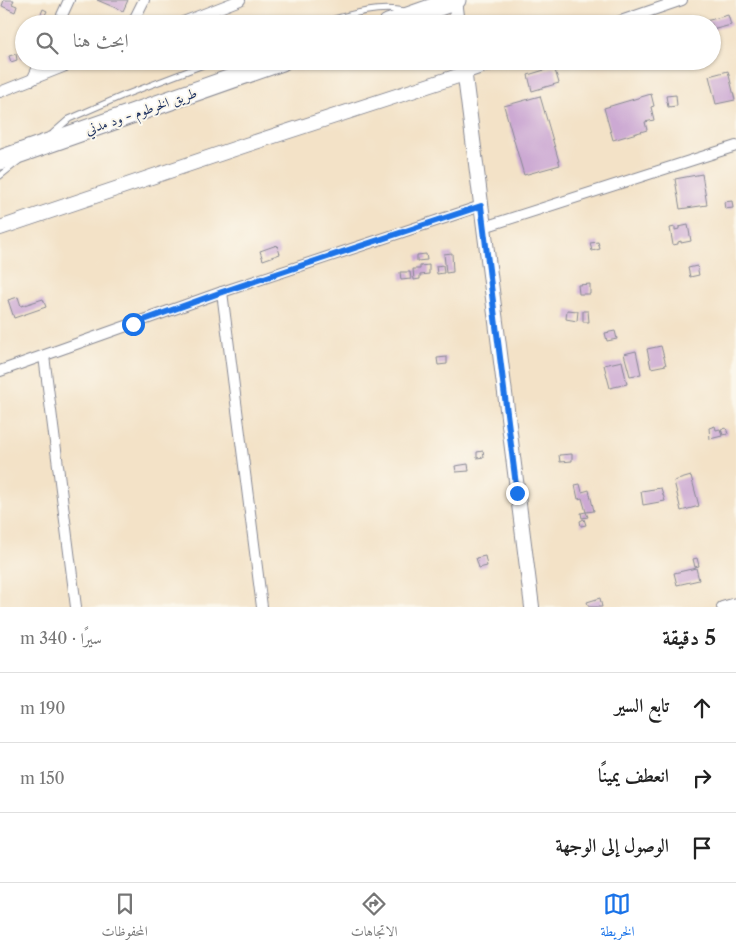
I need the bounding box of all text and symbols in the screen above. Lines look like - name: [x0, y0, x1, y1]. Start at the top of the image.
- search box: [15, 15, 721, 70]
- icon: search: [33, 29, 61, 57]
- text: ابحث هنا: [73, 29, 129, 52]
- street label: طريق الخرطوم - ود مدني: [83, 83, 201, 142]
- route start: [122, 313, 145, 336]
- route end: [506, 482, 529, 505]
- text: 5 دقيقة: [662, 625, 716, 650]
- text: سيرًا · 340 m: [20, 628, 102, 648]
- text: تابع السير: [615, 694, 669, 717]
- icon: ahead: [688, 694, 716, 722]
- text: 190 m: [20, 698, 65, 718]
- text: انعطف يمينًا: [598, 764, 669, 787]
- icon: right: [688, 764, 716, 792]
- text: 150 m: [20, 768, 65, 788]
- text: الوصول إلى الوجهة: [555, 834, 669, 857]
- icon: arrive: [688, 834, 716, 862]
- tab: المحفوظات: [102, 890, 148, 945]
- tab: الاتجاهات: [351, 890, 397, 945]
- tab: الخريطة: [600, 890, 635, 945]

